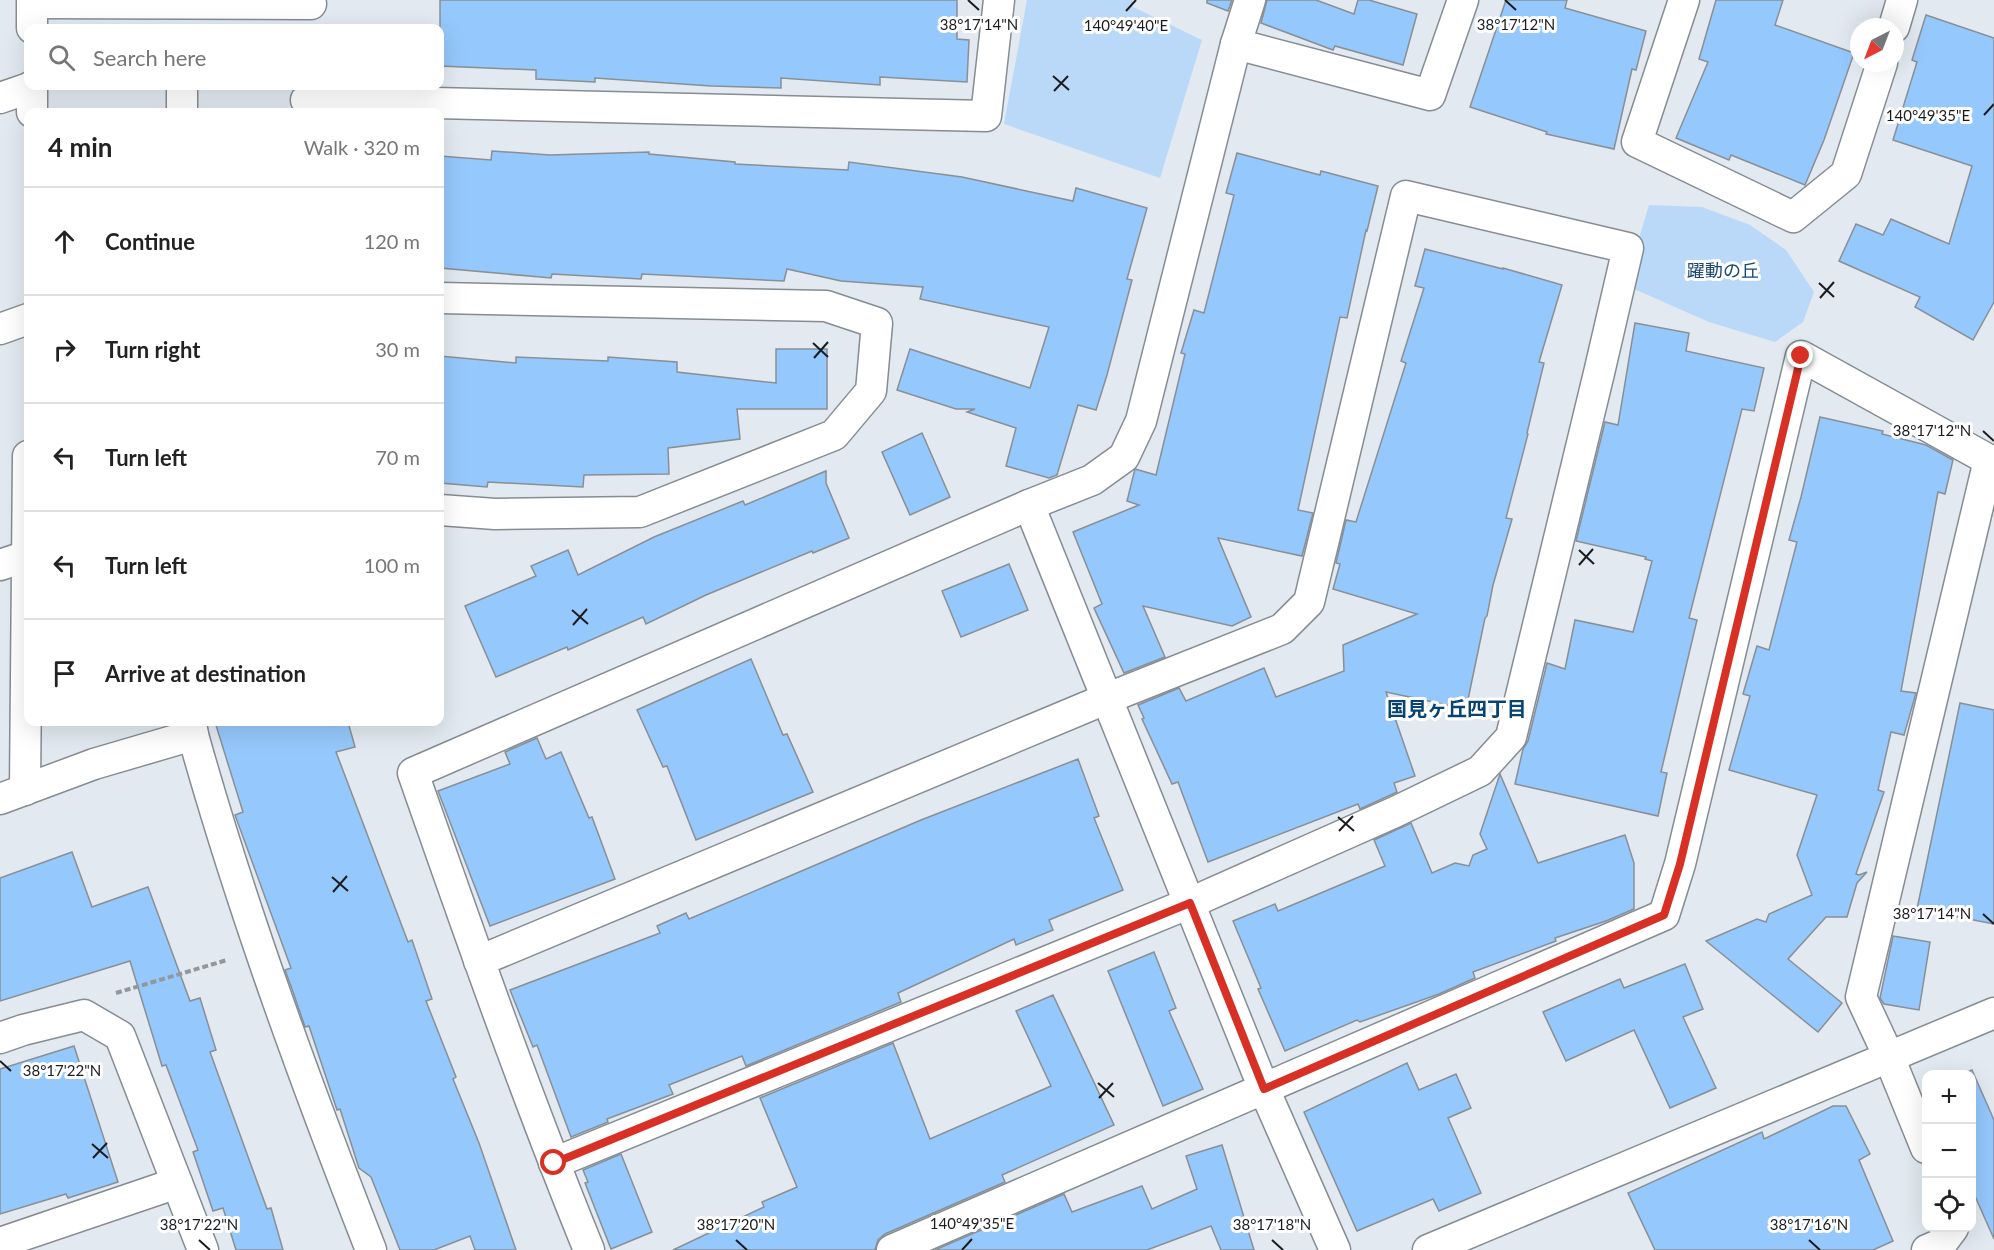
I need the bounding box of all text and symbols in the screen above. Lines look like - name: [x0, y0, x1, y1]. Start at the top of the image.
- text: 38°17'14"N: [940, 15, 1018, 33]
- text: 38°17'12"N: [1477, 15, 1555, 33]
- text: 140°49'40"E: [1084, 16, 1168, 34]
- north arrow: [1850, 18, 1904, 72]
- search box: [24, 24, 444, 90]
- icon: search: [45, 41, 78, 74]
- text: Search here: [93, 44, 206, 71]
- text: 140°49'35"E: [1886, 106, 1970, 124]
- text: 4 min: [48, 131, 112, 163]
- text: Walk · 320 m: [304, 135, 420, 159]
- icon: ahead: [48, 225, 81, 258]
- text: Continue: [105, 228, 195, 255]
- text: 120 m: [364, 229, 420, 253]
- park label: 躍動の丘: [1687, 259, 1759, 281]
- icon: right: [48, 333, 81, 366]
- text: Turn right: [105, 336, 200, 363]
- text: 30 m: [375, 337, 420, 361]
- route end: [1787, 342, 1813, 368]
- text: 38°17'12"N: [1893, 421, 1971, 439]
- icon: left: [48, 441, 81, 474]
- text: Turn left: [105, 444, 187, 471]
- text: 70 m: [375, 445, 420, 469]
- icon: left: [48, 549, 81, 582]
- text: Turn left: [105, 552, 187, 579]
- text: 100 m: [364, 553, 420, 577]
- icon: arrive: [48, 657, 81, 690]
- text: Arrive at destination: [105, 660, 306, 687]
- district label: 国見ヶ丘四丁目: [1387, 696, 1527, 720]
- text: 38°17'14"N: [1893, 904, 1971, 922]
- text: 38°17'22"N: [23, 1061, 101, 1079]
- map controls: [1922, 1070, 1976, 1232]
- button: +: [1922, 1070, 1976, 1124]
- button: −: [1922, 1124, 1976, 1178]
- route start: [540, 1149, 566, 1175]
- button: locate: [1922, 1178, 1976, 1232]
- text: 140°49'35"E: [930, 1214, 1014, 1232]
- text: 38°17'22"N: [160, 1215, 238, 1233]
- text: 38°17'20"N: [697, 1215, 775, 1233]
- text: 38°17'18"N: [1233, 1215, 1311, 1233]
- text: 38°17'16"N: [1770, 1215, 1848, 1233]

